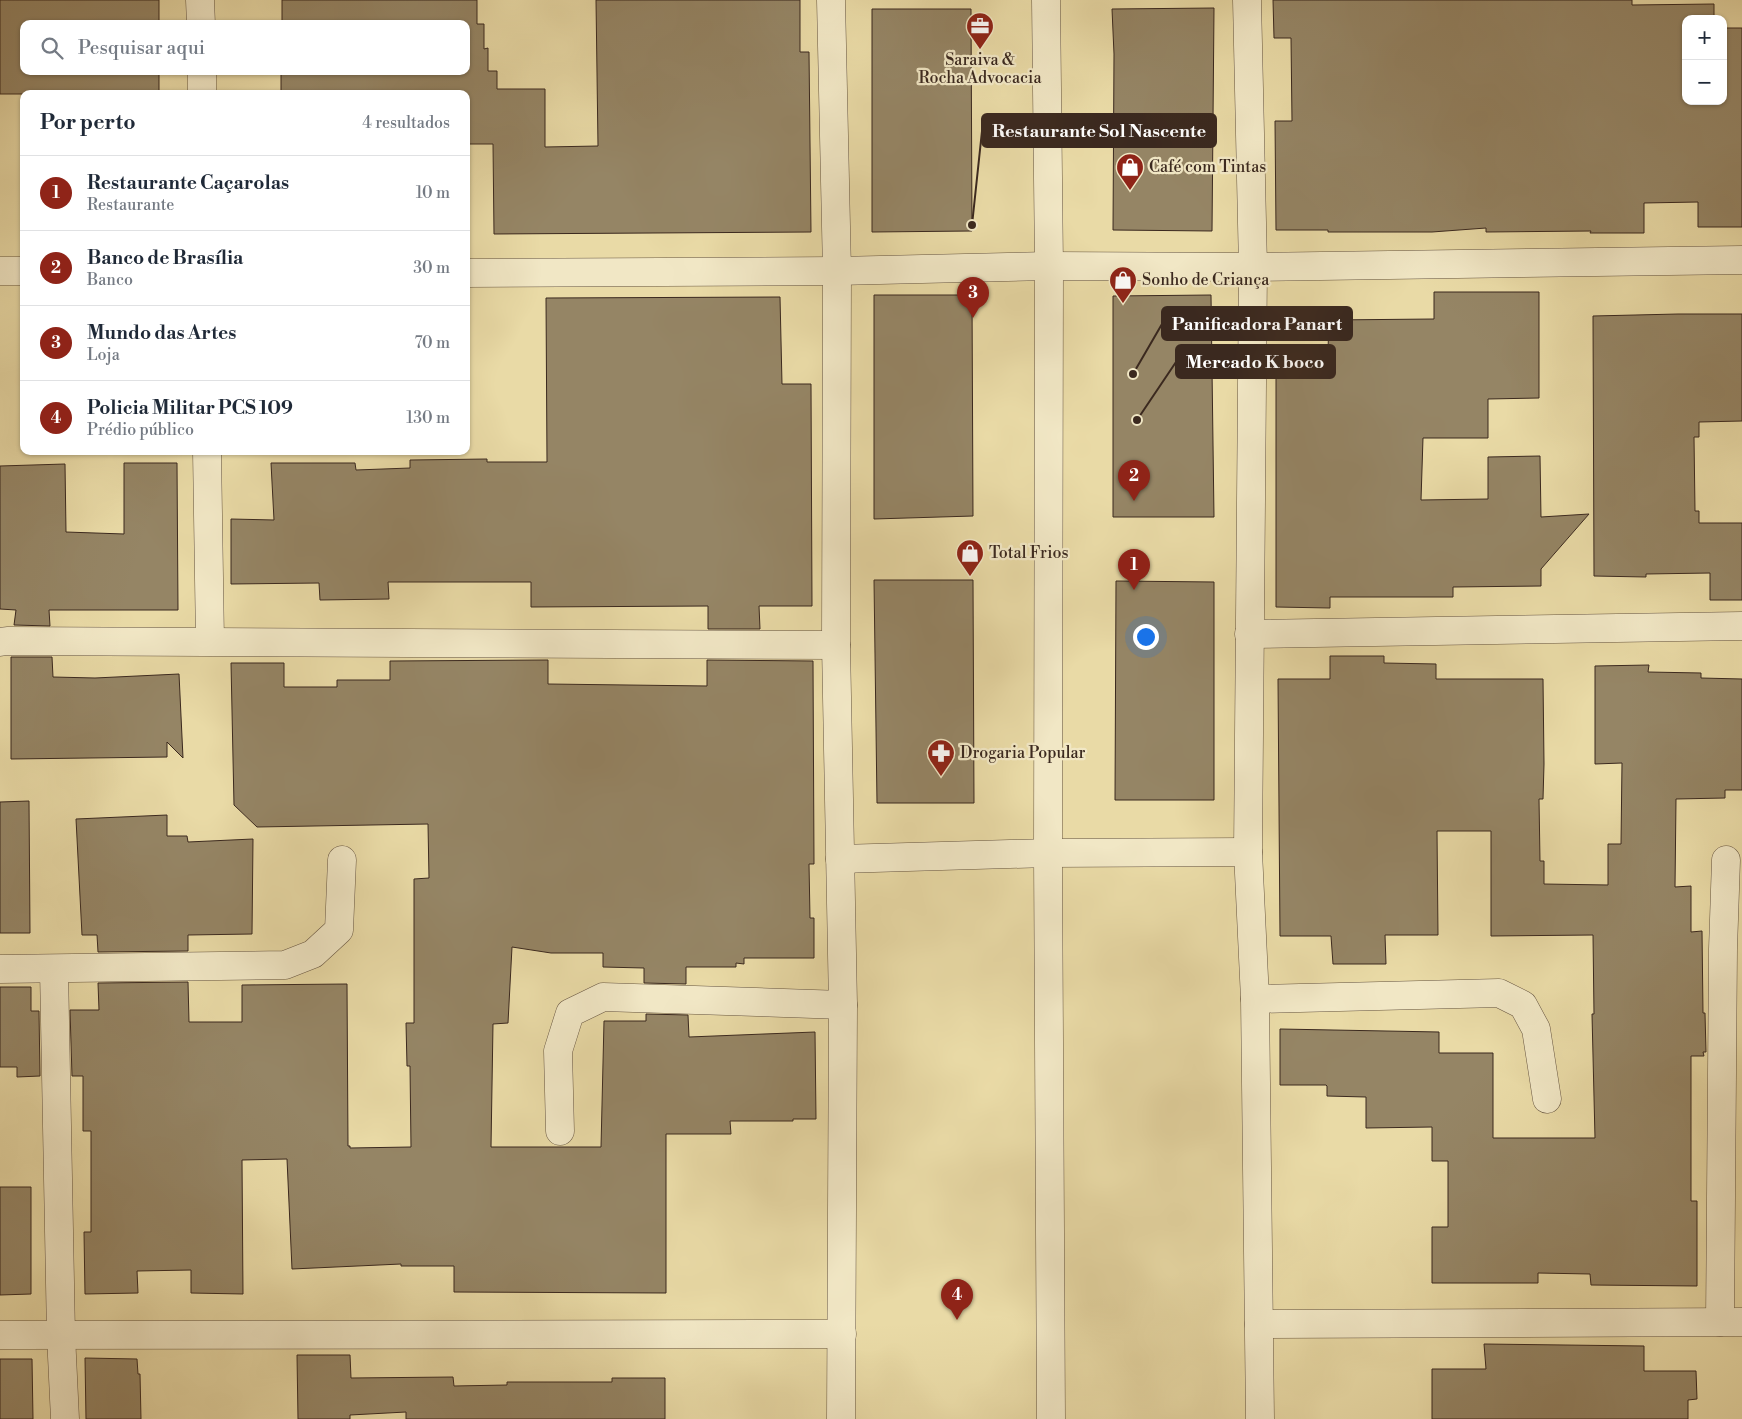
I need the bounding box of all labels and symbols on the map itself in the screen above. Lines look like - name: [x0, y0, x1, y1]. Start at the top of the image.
- office icon: Saraiva & Rocha Advocacia: [965, 11, 995, 50]
- place label: Saraiva & Rocha Advocacia: [918, 50, 1042, 88]
- callout: Restaurante Sol Nascente: [982, 114, 1216, 147]
- text: Restaurante Sol Nascente: [992, 120, 1206, 143]
- shop icon: Café com Tintas: [1115, 152, 1145, 191]
- place label: Café com Tintas: [1149, 157, 1266, 177]
- shop icon: Sonho de Criança: [1108, 265, 1138, 304]
- place label: Sonho de Criança: [1142, 270, 1270, 290]
- pin: 3: [957, 277, 989, 318]
- callout: Panificadora Panart: [1162, 307, 1352, 340]
- text: Panificadora Panart: [1172, 313, 1343, 336]
- callout: Mercado K boco: [1176, 345, 1335, 378]
- text: Mercado K boco: [1186, 351, 1324, 374]
- pin: 2: [1118, 460, 1150, 501]
- shop icon: Total Frios: [955, 538, 985, 577]
- place label: Total Frios: [989, 543, 1069, 563]
- pin: 1: [1118, 549, 1150, 590]
- your location: [1133, 624, 1159, 650]
- pharmacy icon: Drogaria Popular: [926, 738, 956, 777]
- place label: Drogaria Popular: [960, 743, 1085, 763]
- pin: 4: [941, 1279, 973, 1320]

